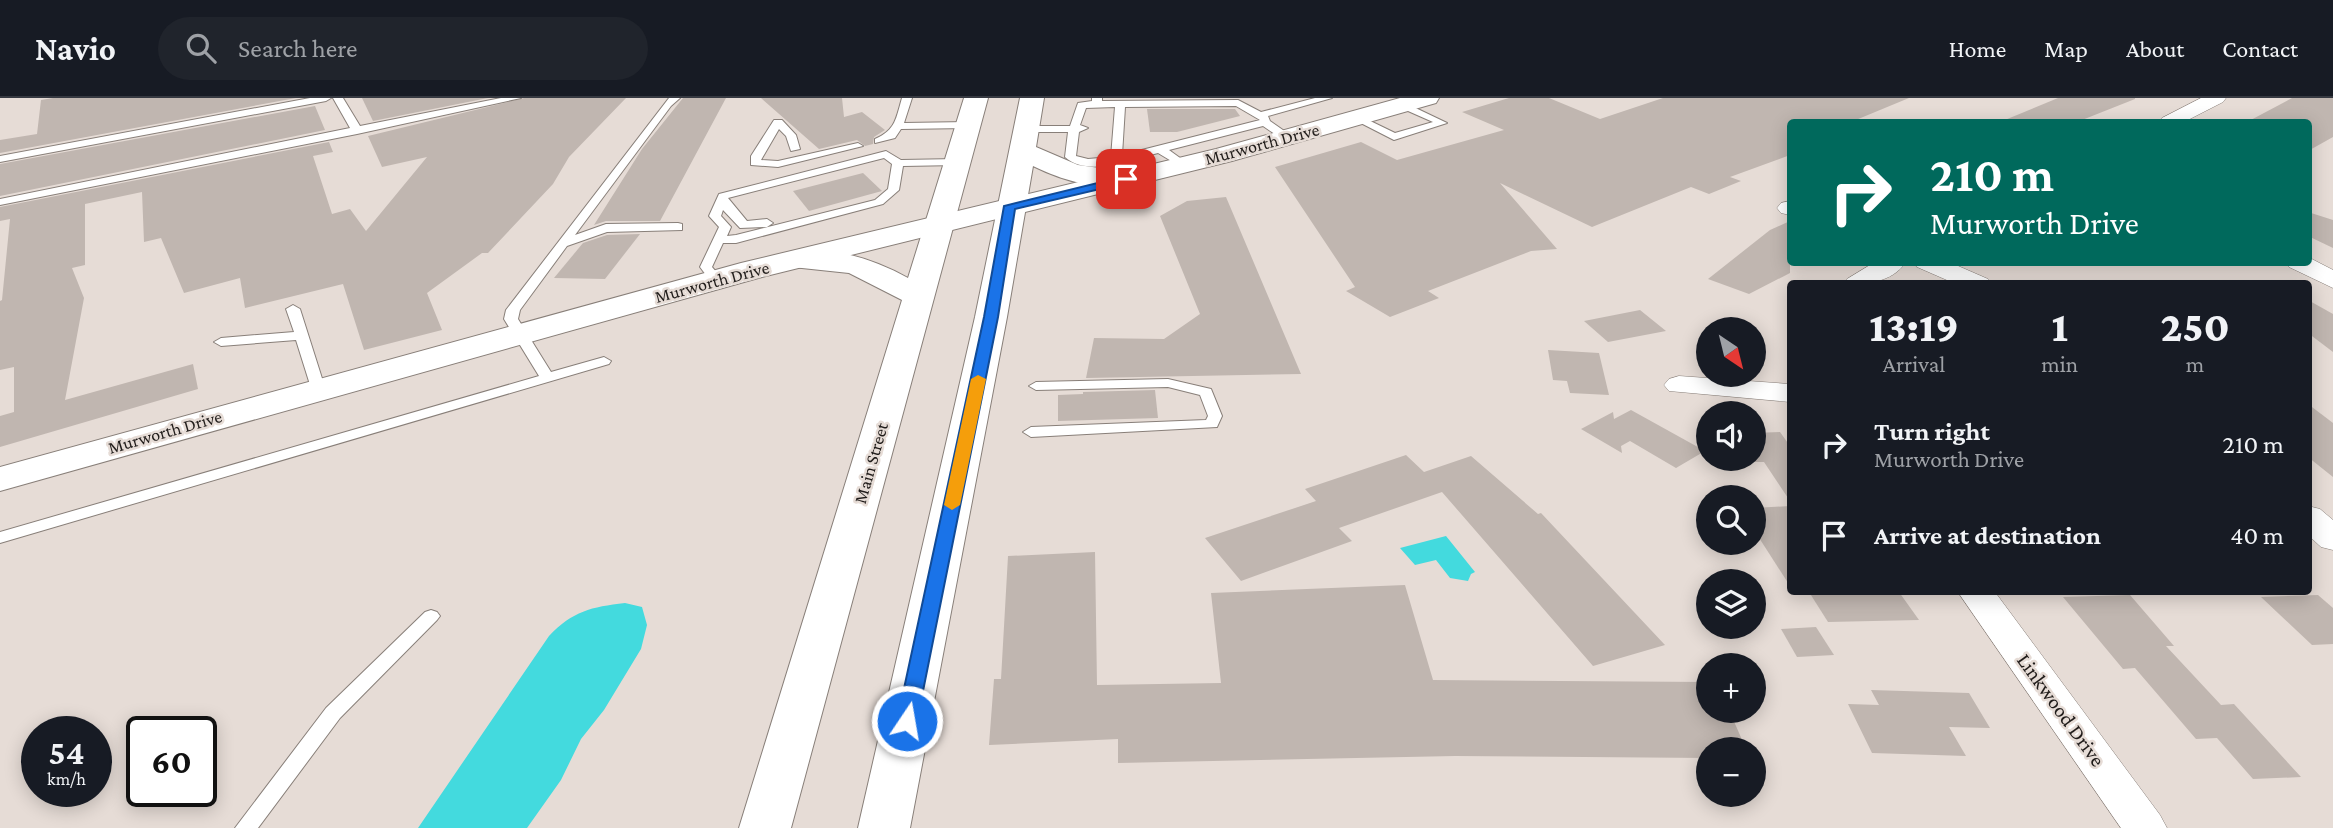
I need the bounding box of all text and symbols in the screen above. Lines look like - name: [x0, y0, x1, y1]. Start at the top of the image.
- search box: [158, 17, 648, 80]
- icon: search: [182, 29, 220, 67]
- text: Navio: [35, 30, 116, 67]
- text: Search here: [238, 34, 357, 63]
- text: Home: [1949, 35, 2006, 62]
- text: Map: [2044, 35, 2088, 62]
- text: About: [2126, 35, 2184, 62]
- text: Contact: [2222, 35, 2298, 62]
- street label: Murworth Drive: [1203, 119, 1321, 169]
- icon: right: [1815, 147, 1906, 238]
- text: 210 m: [1930, 147, 2054, 202]
- pin: [1096, 149, 1156, 209]
- icon: arrive: [1107, 160, 1145, 198]
- text: Murworth Drive: [1930, 205, 2139, 241]
- street label: Murworth Drive: [653, 257, 771, 307]
- text: 13:19: [1869, 303, 1959, 350]
- text: 1: [2051, 303, 2068, 350]
- text: 250: [2160, 303, 2230, 350]
- north arrow: [1696, 317, 1766, 387]
- map controls: [1696, 317, 1766, 807]
- text: Arrival: [1883, 351, 1945, 377]
- text: min: [2041, 351, 2078, 377]
- text: m: [2186, 351, 2204, 377]
- button: sound: [1696, 401, 1766, 471]
- street label: Murworth Drive: [106, 406, 224, 458]
- text: Turn right: [1874, 417, 1990, 446]
- street label: Main Street: [850, 419, 892, 506]
- icon: right: [1815, 426, 1853, 464]
- text: 210 m: [2223, 430, 2284, 459]
- text: Murworth Drive: [1874, 446, 2024, 472]
- button: search: [1696, 485, 1766, 555]
- icon: arrive: [1815, 517, 1853, 555]
- text: Arrive at destination: [1874, 521, 2101, 550]
- text: 40 m: [2230, 521, 2284, 550]
- button: layers: [1696, 569, 1766, 639]
- street label: Linkwood Drive: [2012, 649, 2110, 771]
- button: +: [1696, 653, 1766, 723]
- position arrow: [870, 684, 944, 758]
- speed limit sign: 60: [126, 716, 217, 807]
- text: 54: [48, 733, 85, 772]
- button: −: [1696, 737, 1766, 807]
- text: km/h: [47, 769, 86, 789]

